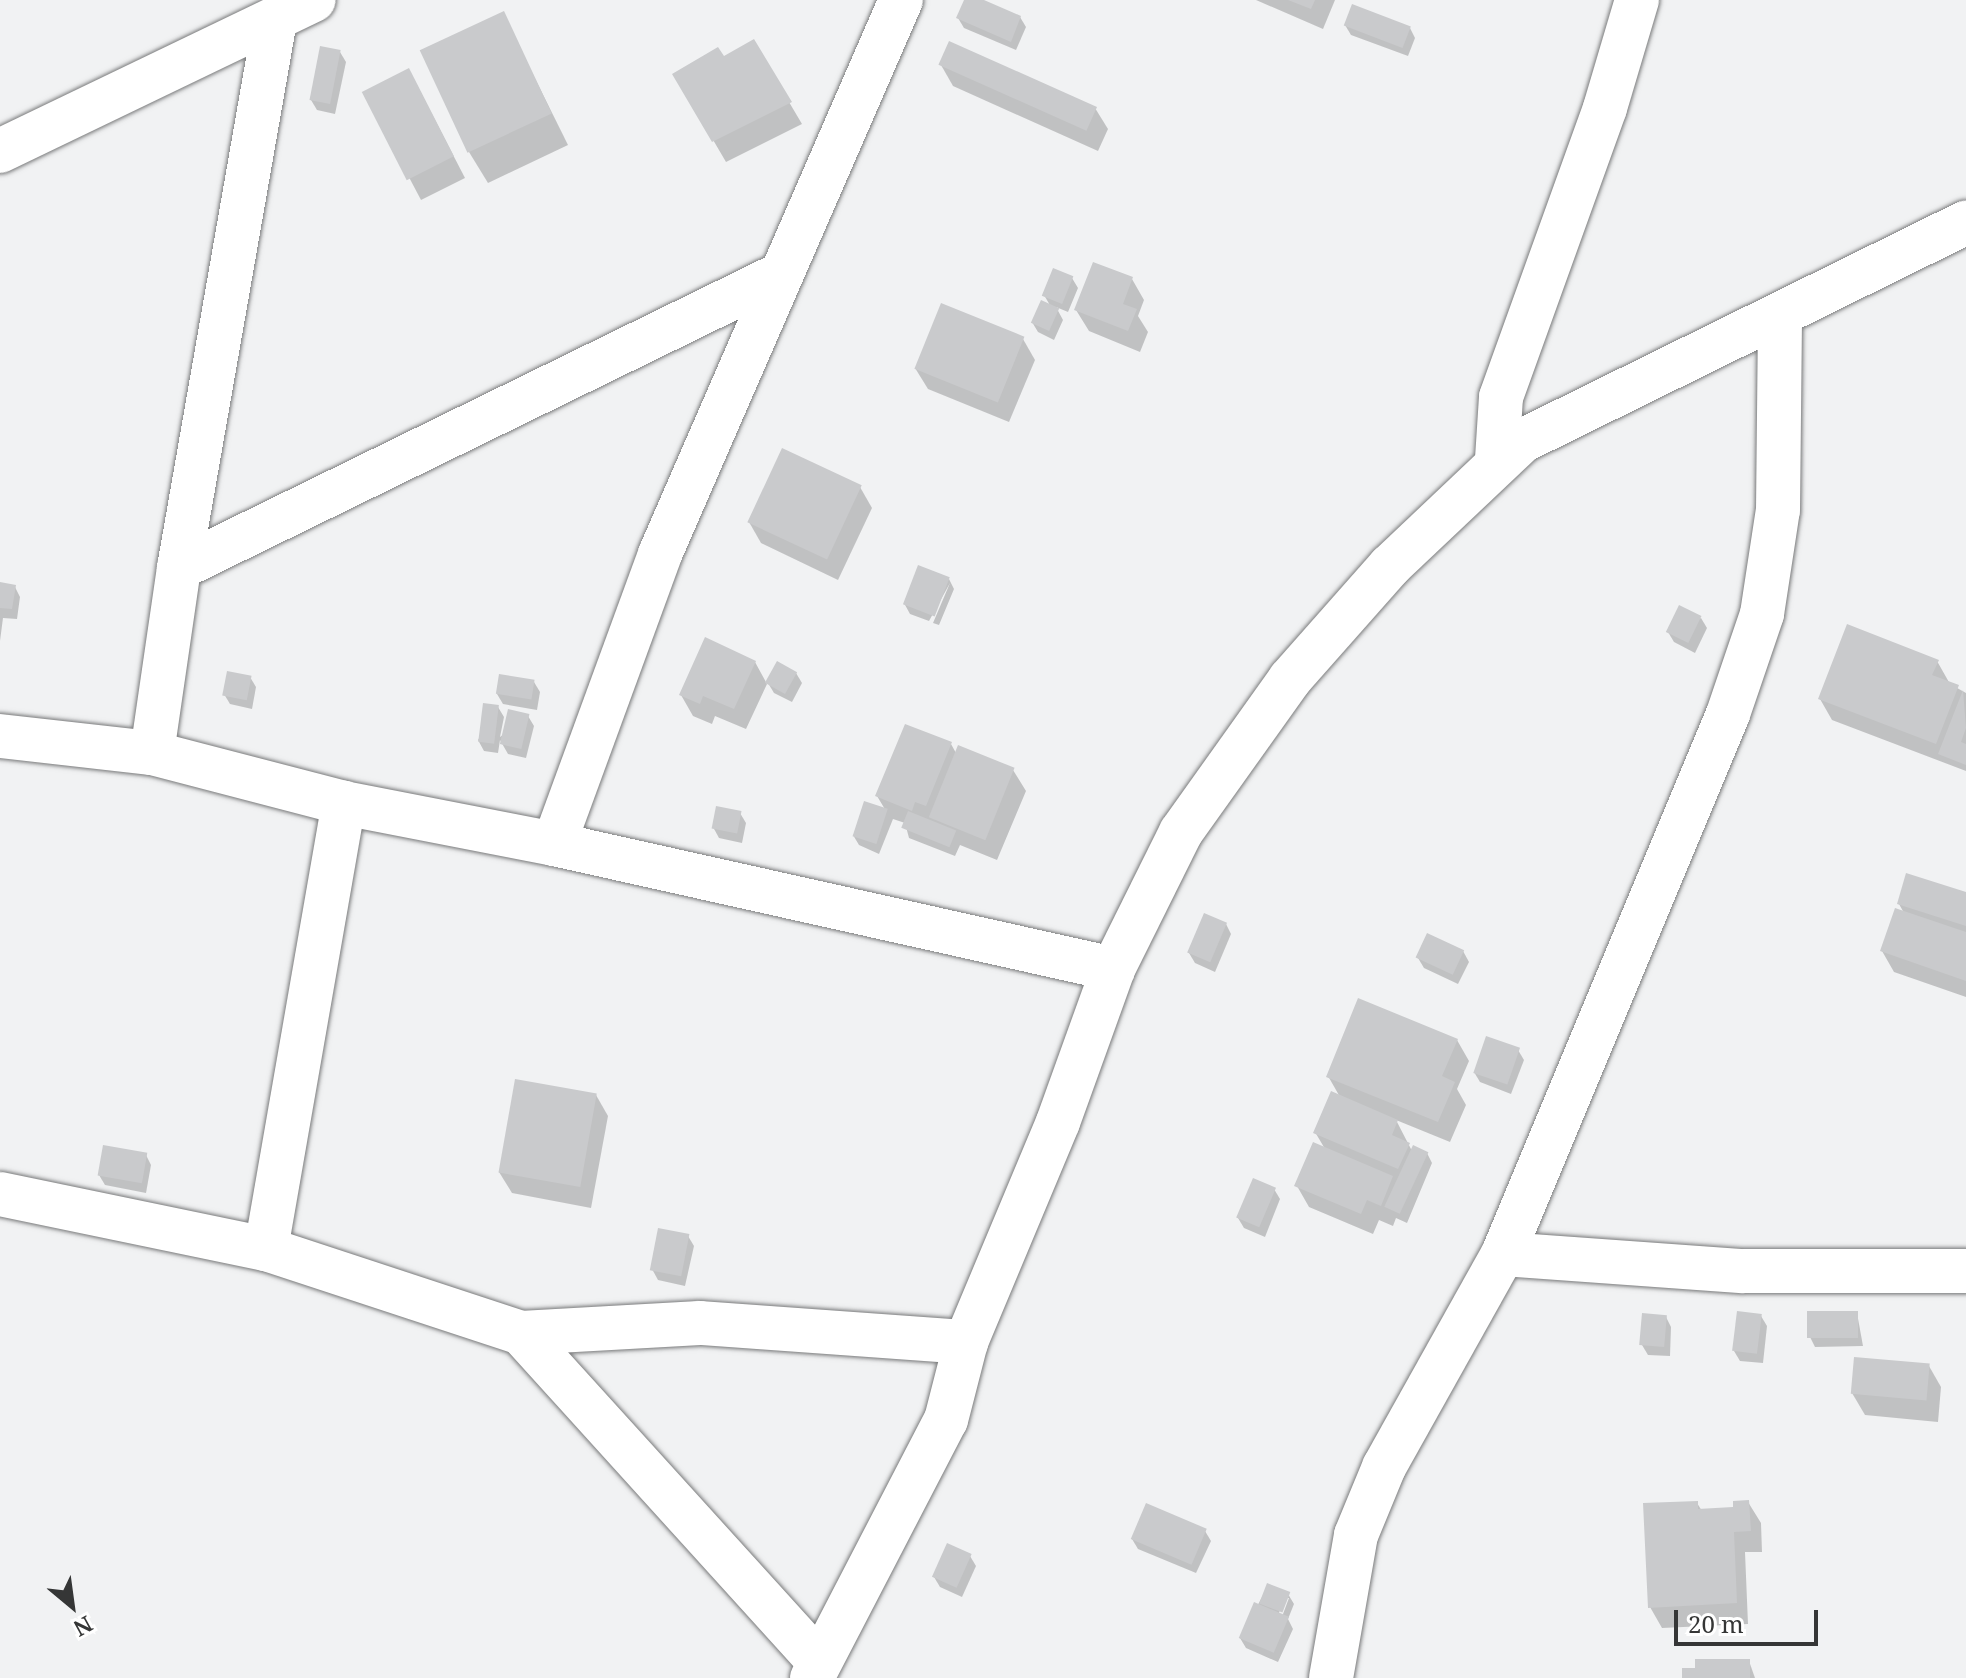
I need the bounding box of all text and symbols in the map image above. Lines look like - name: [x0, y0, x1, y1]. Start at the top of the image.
- north arrow: [32, 1566, 112, 1646]
- scale bar: [1678, 1594, 1822, 1644]
- text: 20 m: [1688, 1607, 1744, 1640]
- text: N: [69, 1610, 98, 1644]

